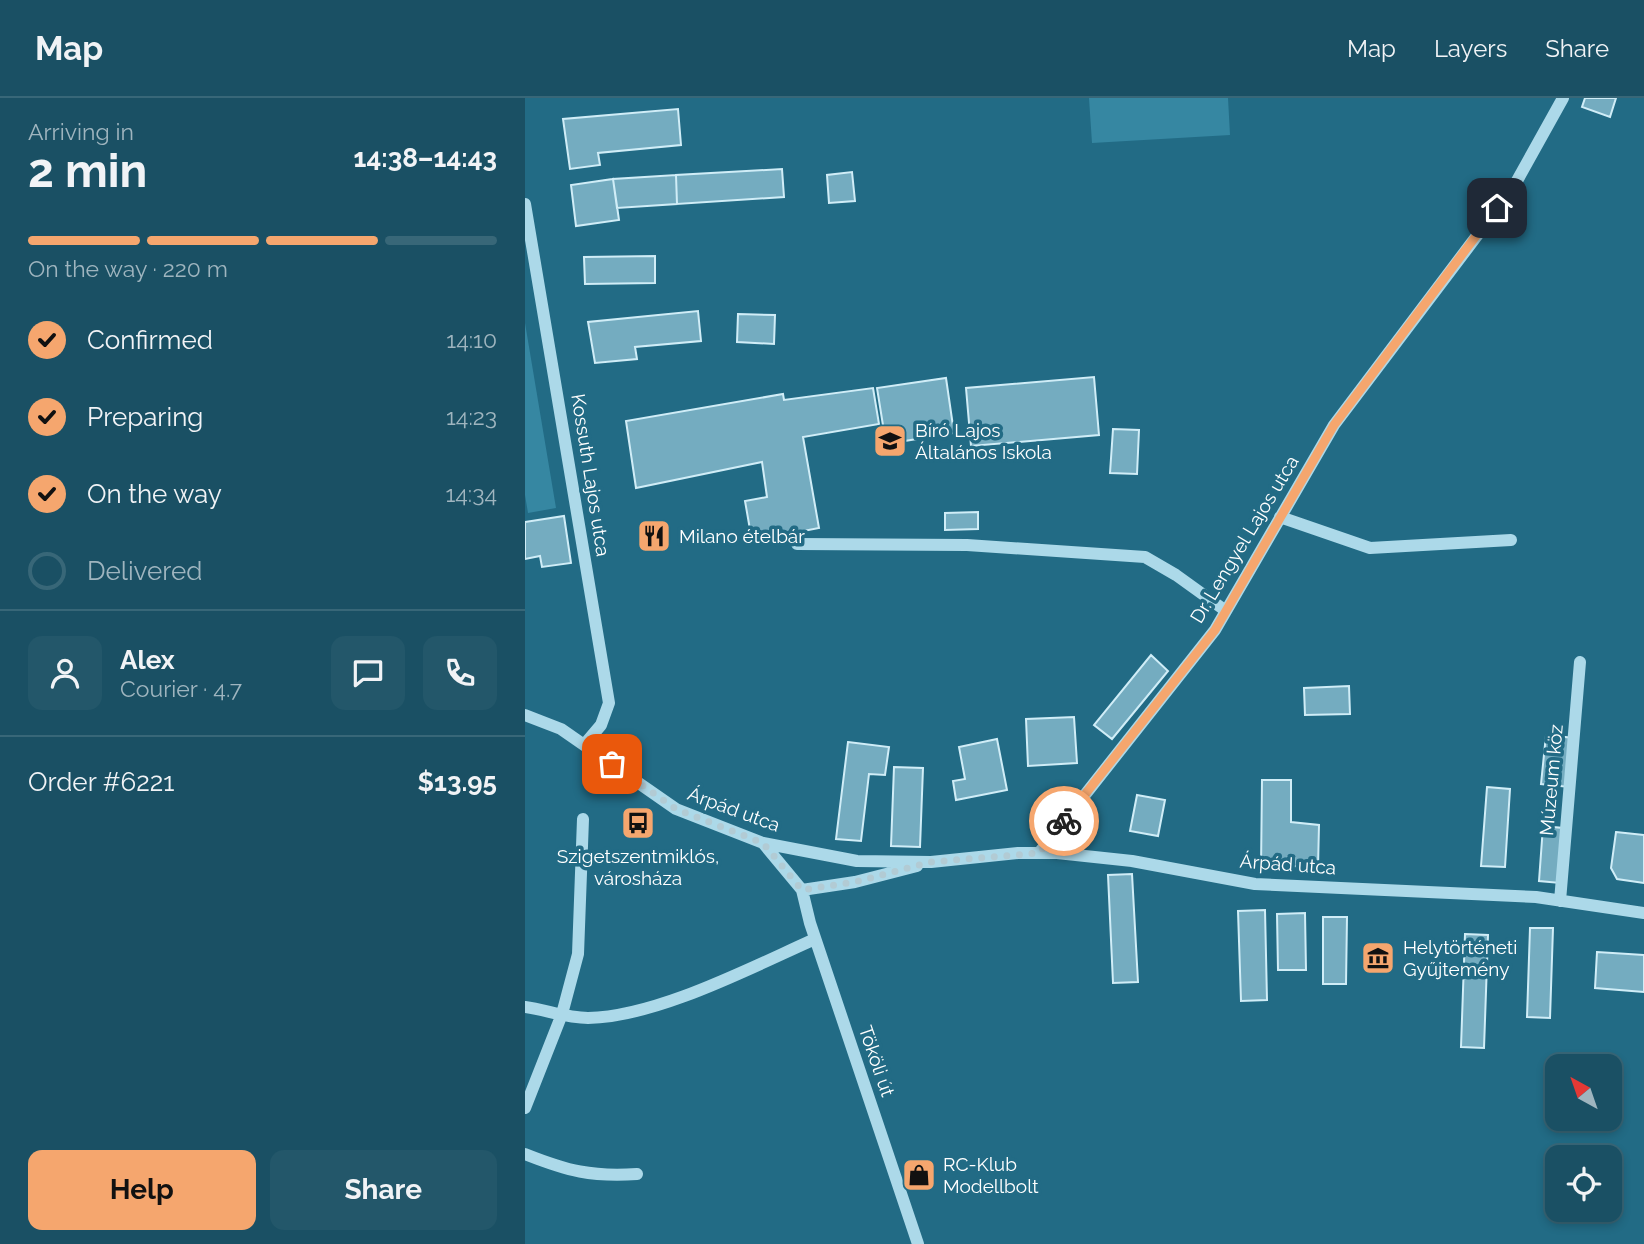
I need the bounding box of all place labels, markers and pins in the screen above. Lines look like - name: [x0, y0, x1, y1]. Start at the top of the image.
- pin: [1467, 178, 1527, 238]
- place label: Bíró Lajos Általános Iskola: [915, 419, 1052, 463]
- school or university icon: Bíró Lajos Általános Iskola: [871, 422, 909, 460]
- restaurant icon: Milano ételbár: [635, 517, 673, 555]
- place label: Milano ételbár: [679, 525, 805, 547]
- pin: [582, 734, 642, 794]
- bus stop icon: Szigetszentmiklós, városháza: [619, 804, 657, 842]
- place label: Szigetszentmiklós, városháza: [557, 845, 719, 889]
- place label: Helytörténeti Gyűjtemény: [1403, 936, 1517, 980]
- museum icon: Helytörténeti Gyűjtemény: [1359, 939, 1397, 977]
- place label: RC-Klub Modellbolt: [943, 1153, 1039, 1197]
- shop icon: RC-Klub Modellbolt: [900, 1156, 938, 1194]

